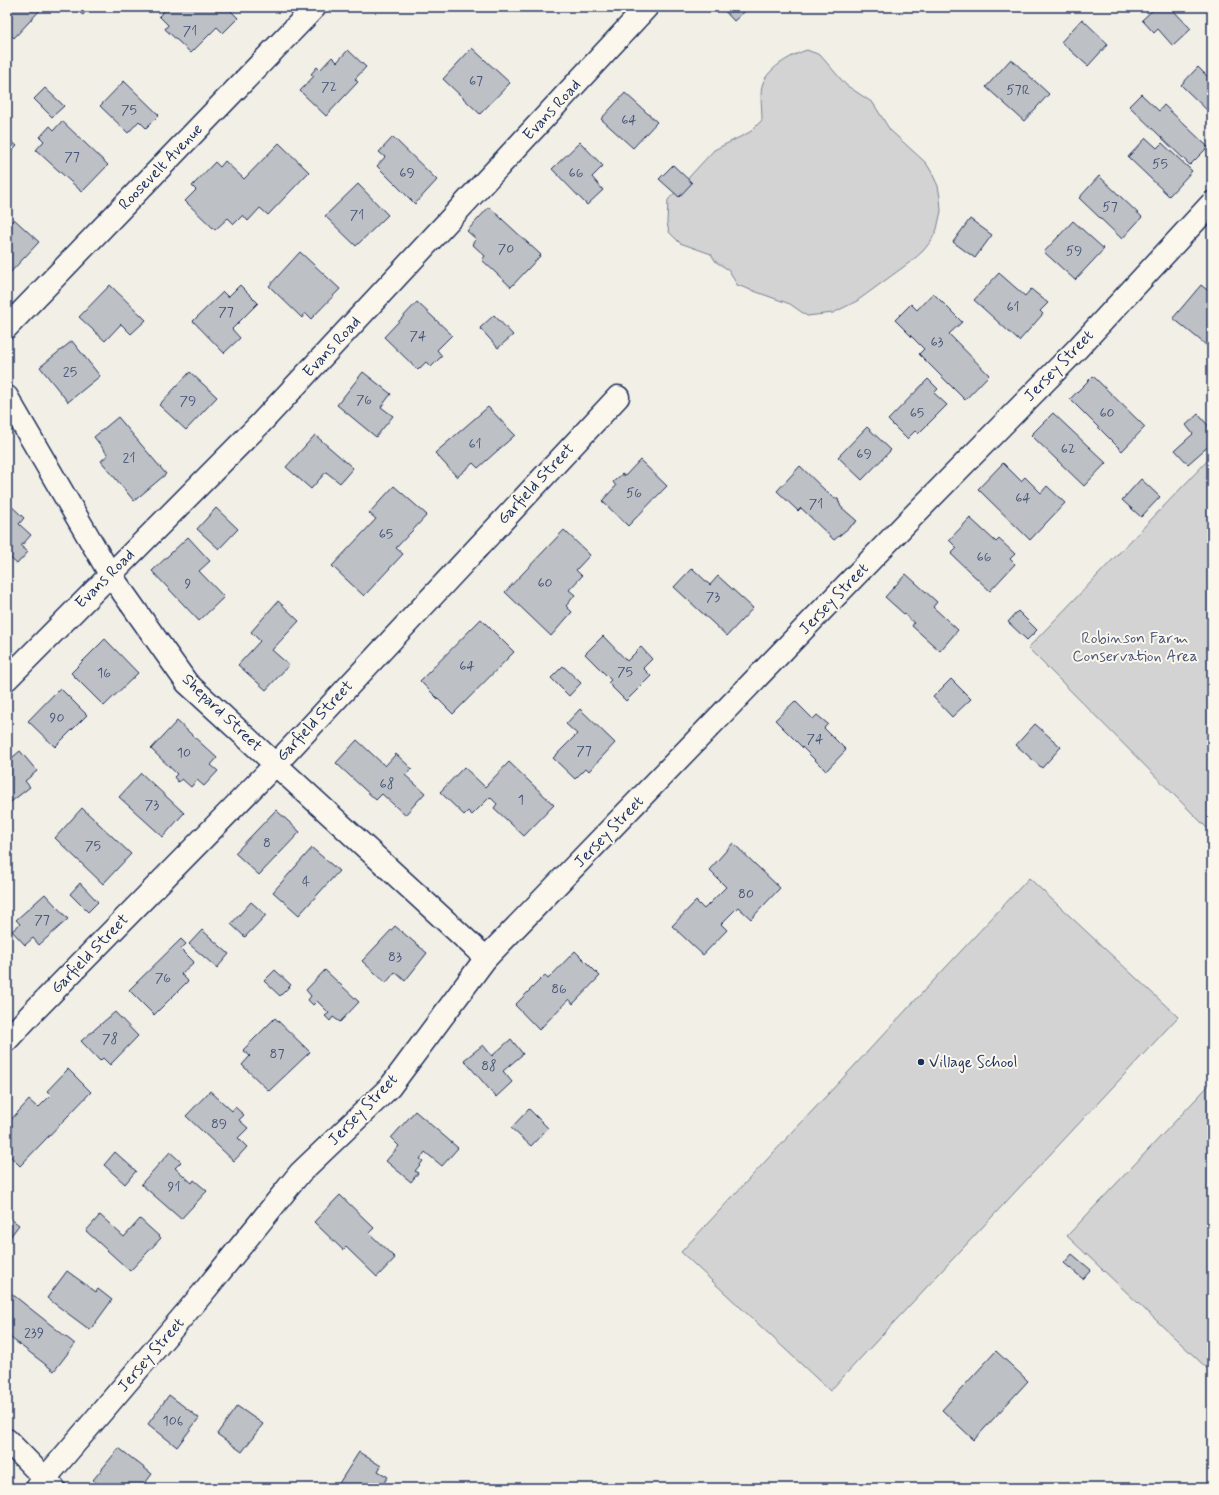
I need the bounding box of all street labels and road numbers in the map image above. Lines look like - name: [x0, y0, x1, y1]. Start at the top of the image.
- street label: Evans Road: [518, 75, 586, 145]
- street label: Roosevelt Avenue: [114, 119, 208, 215]
- street label: Evans Road: [298, 312, 366, 382]
- street label: Jersey Street: [1019, 326, 1099, 406]
- street label: Garfield Street: [493, 439, 579, 529]
- street label: Evans Road: [71, 545, 139, 613]
- street label: Jersey Street: [794, 559, 874, 639]
- street label: Shepard Street: [177, 669, 267, 757]
- street label: Garfield Street: [272, 676, 358, 766]
- street label: Jersey Street: [569, 792, 649, 872]
- street label: Garfield Street: [46, 909, 134, 999]
- street label: Jersey Street: [323, 1070, 403, 1150]
- street label: Jersey Street: [113, 1313, 189, 1397]

